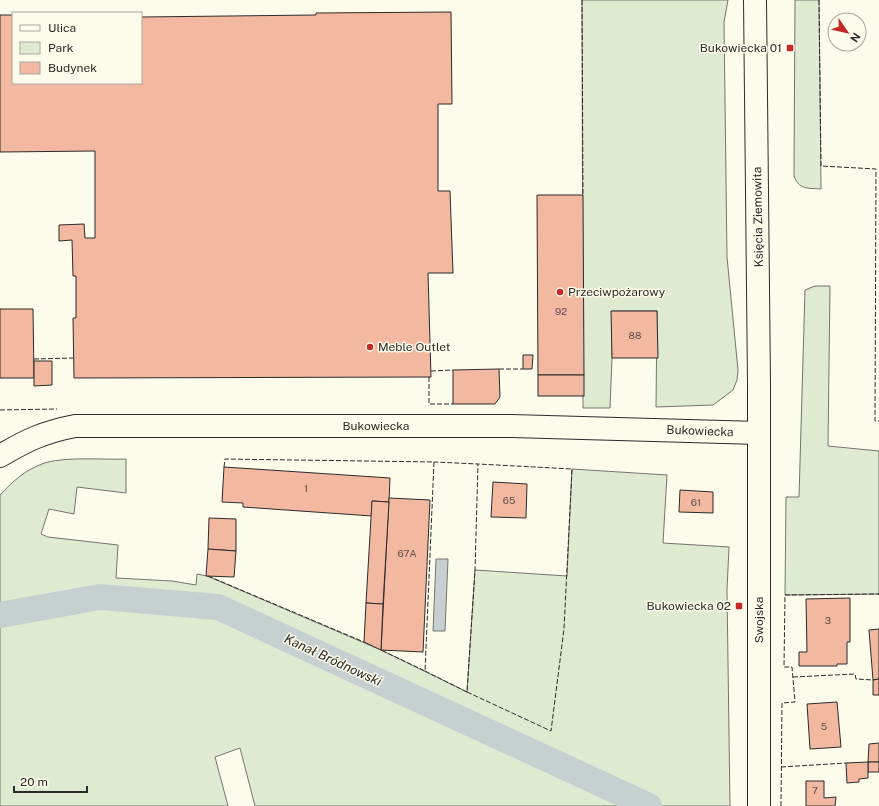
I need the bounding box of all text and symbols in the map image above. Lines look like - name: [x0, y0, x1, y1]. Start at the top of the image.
- legend: [12, 12, 142, 84]
- north arrow: [827, 12, 867, 52]
- text: Ulica: [48, 21, 76, 35]
- text: N: [848, 31, 863, 45]
- text: Park: [48, 41, 74, 55]
- place label: Bukowiecka 01: [700, 41, 782, 55]
- marker: Bukowiecka 01: [785, 43, 795, 53]
- text: Budynek: [48, 61, 97, 75]
- street label: Księcia Ziemowita: [750, 167, 766, 267]
- place label: Przeciwpożarowy: [568, 285, 666, 299]
- marker: Przeciwpożarowy: [555, 287, 565, 297]
- house number: 92: [555, 305, 567, 317]
- house number: 88: [629, 329, 641, 341]
- place label: Meble Outlet: [378, 340, 451, 354]
- marker: Meble Outlet: [365, 342, 375, 352]
- street label: Bukowiecka: [342, 419, 410, 433]
- street label: Bukowiecka: [666, 423, 734, 439]
- house number: 1: [304, 482, 308, 494]
- house number: 65: [503, 494, 515, 506]
- house number: 61: [691, 496, 701, 508]
- house number: 67A: [397, 547, 417, 559]
- street label: Swojska: [752, 597, 766, 643]
- place label: Bukowiecka 02: [647, 599, 731, 613]
- marker: Bukowiecka 02: [734, 601, 744, 611]
- house number: 3: [825, 614, 831, 626]
- water label: Kanał Bródnowski: [282, 631, 385, 689]
- house number: 5: [821, 720, 827, 732]
- scale bar: [14, 768, 87, 794]
- text: 20 m: [20, 775, 48, 789]
- house number: 7: [812, 784, 818, 796]

